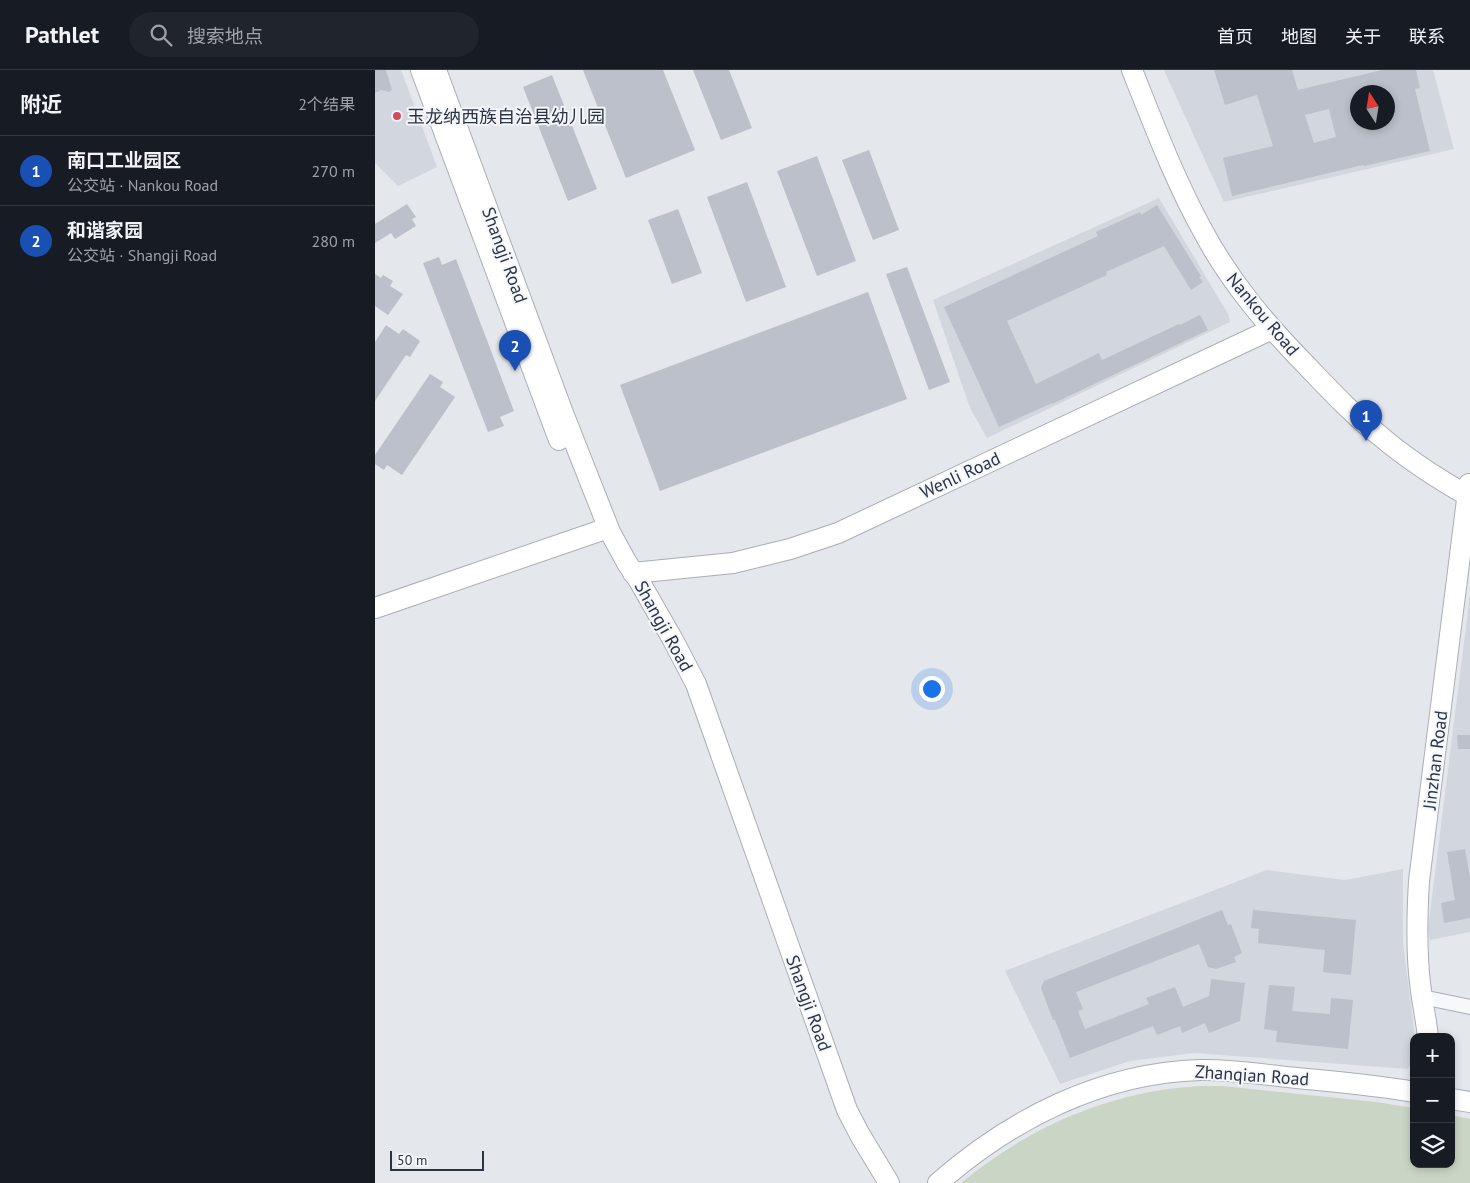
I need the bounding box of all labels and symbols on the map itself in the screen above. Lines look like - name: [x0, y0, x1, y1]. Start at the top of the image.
- north arrow: [1350, 85, 1395, 130]
- place label: 玉龙纳西族自治县幼儿园: [407, 105, 605, 128]
- marker: 玉龙纳西族自治县幼儿园: [391, 110, 403, 122]
- street label: Shangji Road: [477, 204, 533, 306]
- street label: Nankou Road: [1222, 268, 1304, 360]
- pin: 2: [499, 330, 531, 371]
- pin: 1: [1350, 400, 1382, 441]
- street label: Wenli Road: [916, 446, 1004, 504]
- street label: Shangji Road: [630, 577, 698, 675]
- your location: [919, 676, 945, 702]
- street label: Jinzhan Road: [1417, 709, 1452, 812]
- street label: Shangji Road: [781, 952, 837, 1054]
- street label: Zhanqian Road: [1194, 1060, 1310, 1090]
- scale bar: [390, 1148, 484, 1171]

